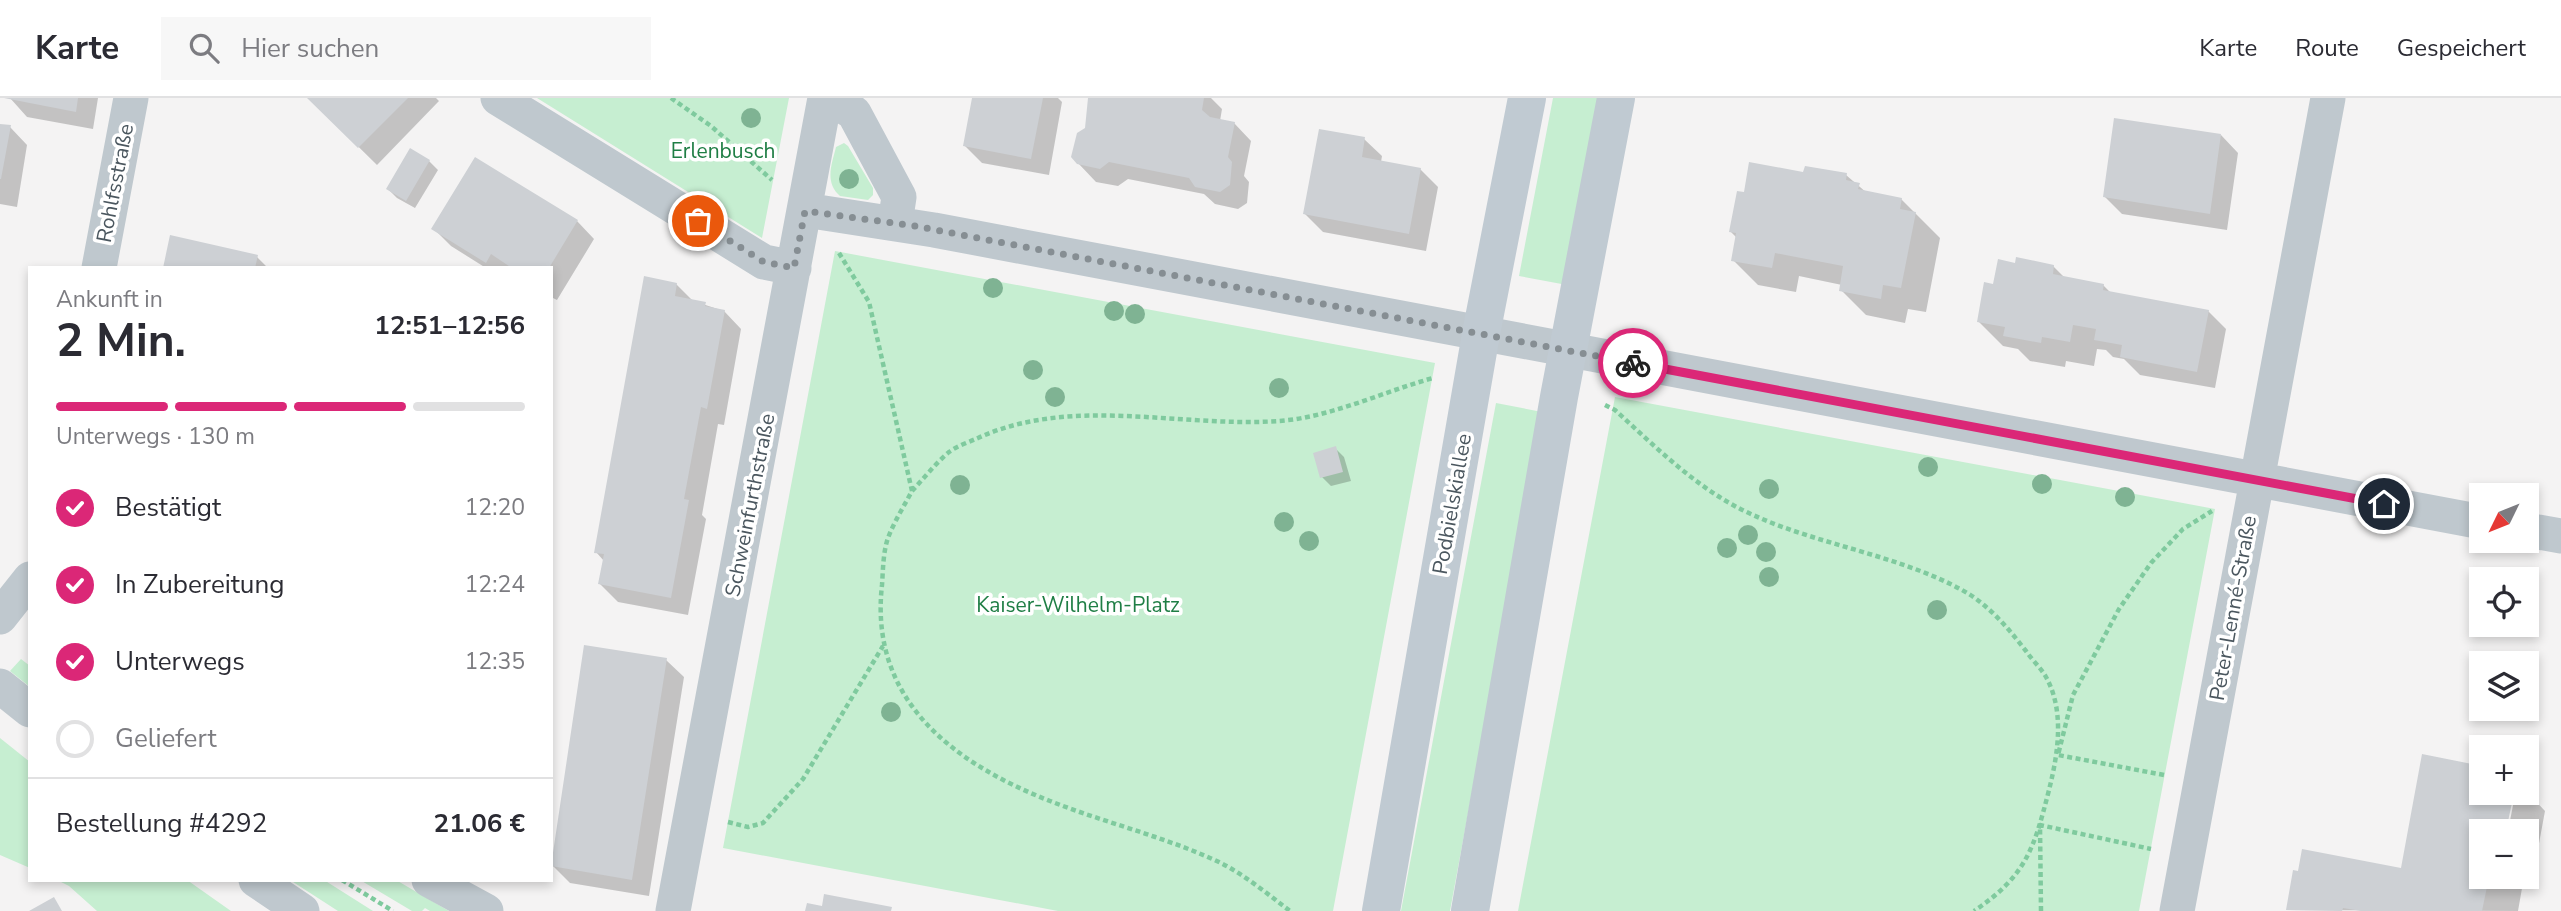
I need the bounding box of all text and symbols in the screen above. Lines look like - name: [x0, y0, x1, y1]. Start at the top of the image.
- search box: [161, 17, 651, 80]
- text: Karte: [35, 26, 119, 71]
- icon: search: [185, 29, 223, 67]
- text: Hier suchen: [241, 31, 379, 66]
- text: Karte: [2199, 32, 2257, 64]
- text: Route: [2295, 32, 2359, 64]
- text: Gespeichert: [2397, 32, 2526, 64]
- street label: Rohlfsstraße: [90, 121, 140, 245]
- park label: Erlenbusch: [671, 137, 775, 165]
- pin: [668, 191, 728, 251]
- icon: bag: [679, 202, 717, 240]
- text: Ankunft in: [56, 284, 163, 315]
- text: 12:51–12:56: [374, 308, 525, 343]
- text: 2 Min.: [56, 309, 186, 372]
- courier: [1598, 328, 1668, 398]
- icon: bike: [1614, 344, 1652, 382]
- street label: Schweinfurthstraße: [719, 411, 781, 599]
- text: Unterwegs · 130 m: [56, 421, 255, 452]
- street label: Podbielskiallee: [1426, 431, 1478, 577]
- pin: [2354, 474, 2414, 534]
- north arrow: [2469, 483, 2539, 553]
- map controls: [2469, 483, 2539, 889]
- icon: home: [2365, 485, 2403, 523]
- icon: check: [56, 489, 94, 527]
- text: Bestätigt: [115, 490, 221, 525]
- text: 12:20: [465, 492, 525, 523]
- street label: Peter-Lenné-Straße: [2203, 513, 2263, 703]
- icon: check: [56, 566, 94, 604]
- text: In Zubereitung: [115, 567, 284, 602]
- button: locate: [2469, 567, 2539, 637]
- text: 12:24: [465, 569, 525, 600]
- park label: Kaiser-Wilhelm-Platz: [976, 591, 1180, 619]
- icon: check: [56, 643, 94, 681]
- text: Unterwegs: [115, 644, 245, 679]
- text: 12:35: [465, 646, 525, 677]
- button: layers: [2469, 651, 2539, 721]
- text: Geliefert: [115, 721, 216, 756]
- button: +: [2469, 735, 2539, 805]
- text: Bestellung #4292: [56, 806, 267, 841]
- text: 21.06 €: [434, 806, 525, 841]
- button: −: [2469, 819, 2539, 889]

